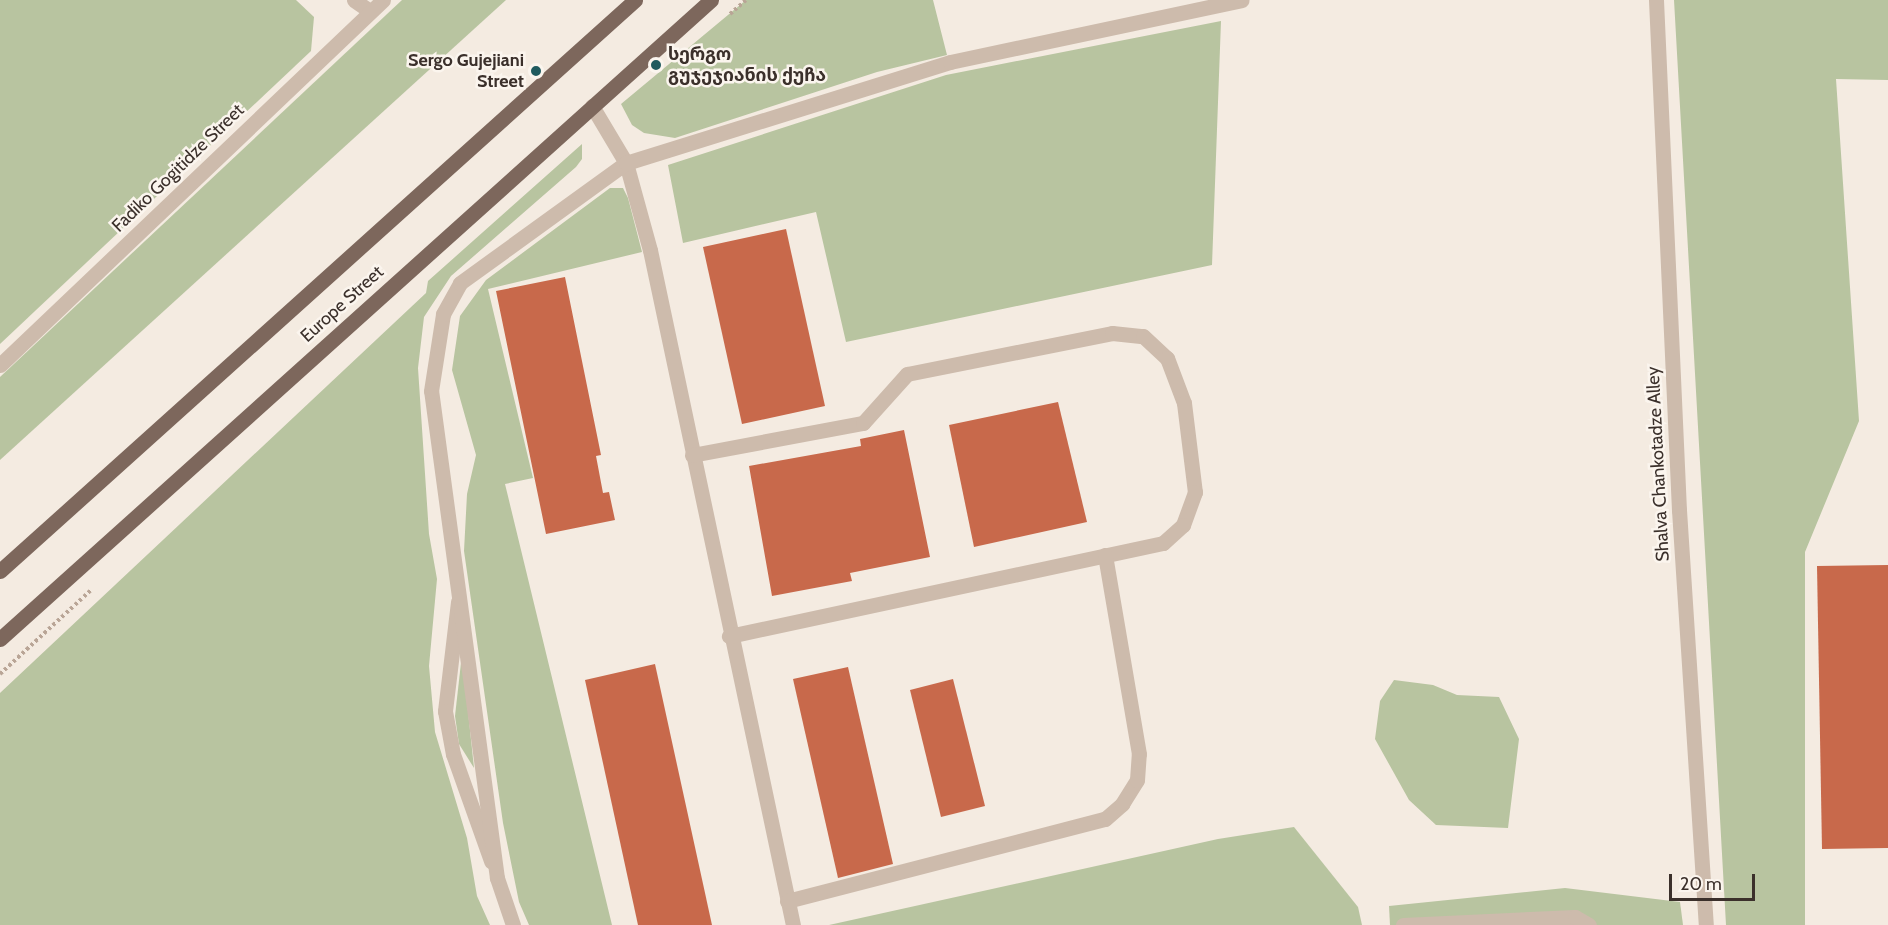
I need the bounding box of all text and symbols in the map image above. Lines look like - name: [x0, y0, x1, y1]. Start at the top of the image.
- place label: სერგო გუჯეჯიანის ქუჩა: [668, 44, 826, 86]
- place label: Sergo Gujejiani Street: [408, 50, 524, 92]
- marker: სერგო გუჯეჯიანის ქუჩა: [649, 58, 663, 72]
- marker: Sergo Gujejiani Street: [529, 64, 543, 78]
- street label: Fadiko Gogitidze Street: [107, 99, 249, 237]
- street label: Europe Street: [296, 261, 388, 347]
- street label: Shalva Chankotadze Alley: [1642, 366, 1674, 562]
- scale bar: [1672, 862, 1758, 900]
- text: 20 m: [1680, 873, 1722, 895]

